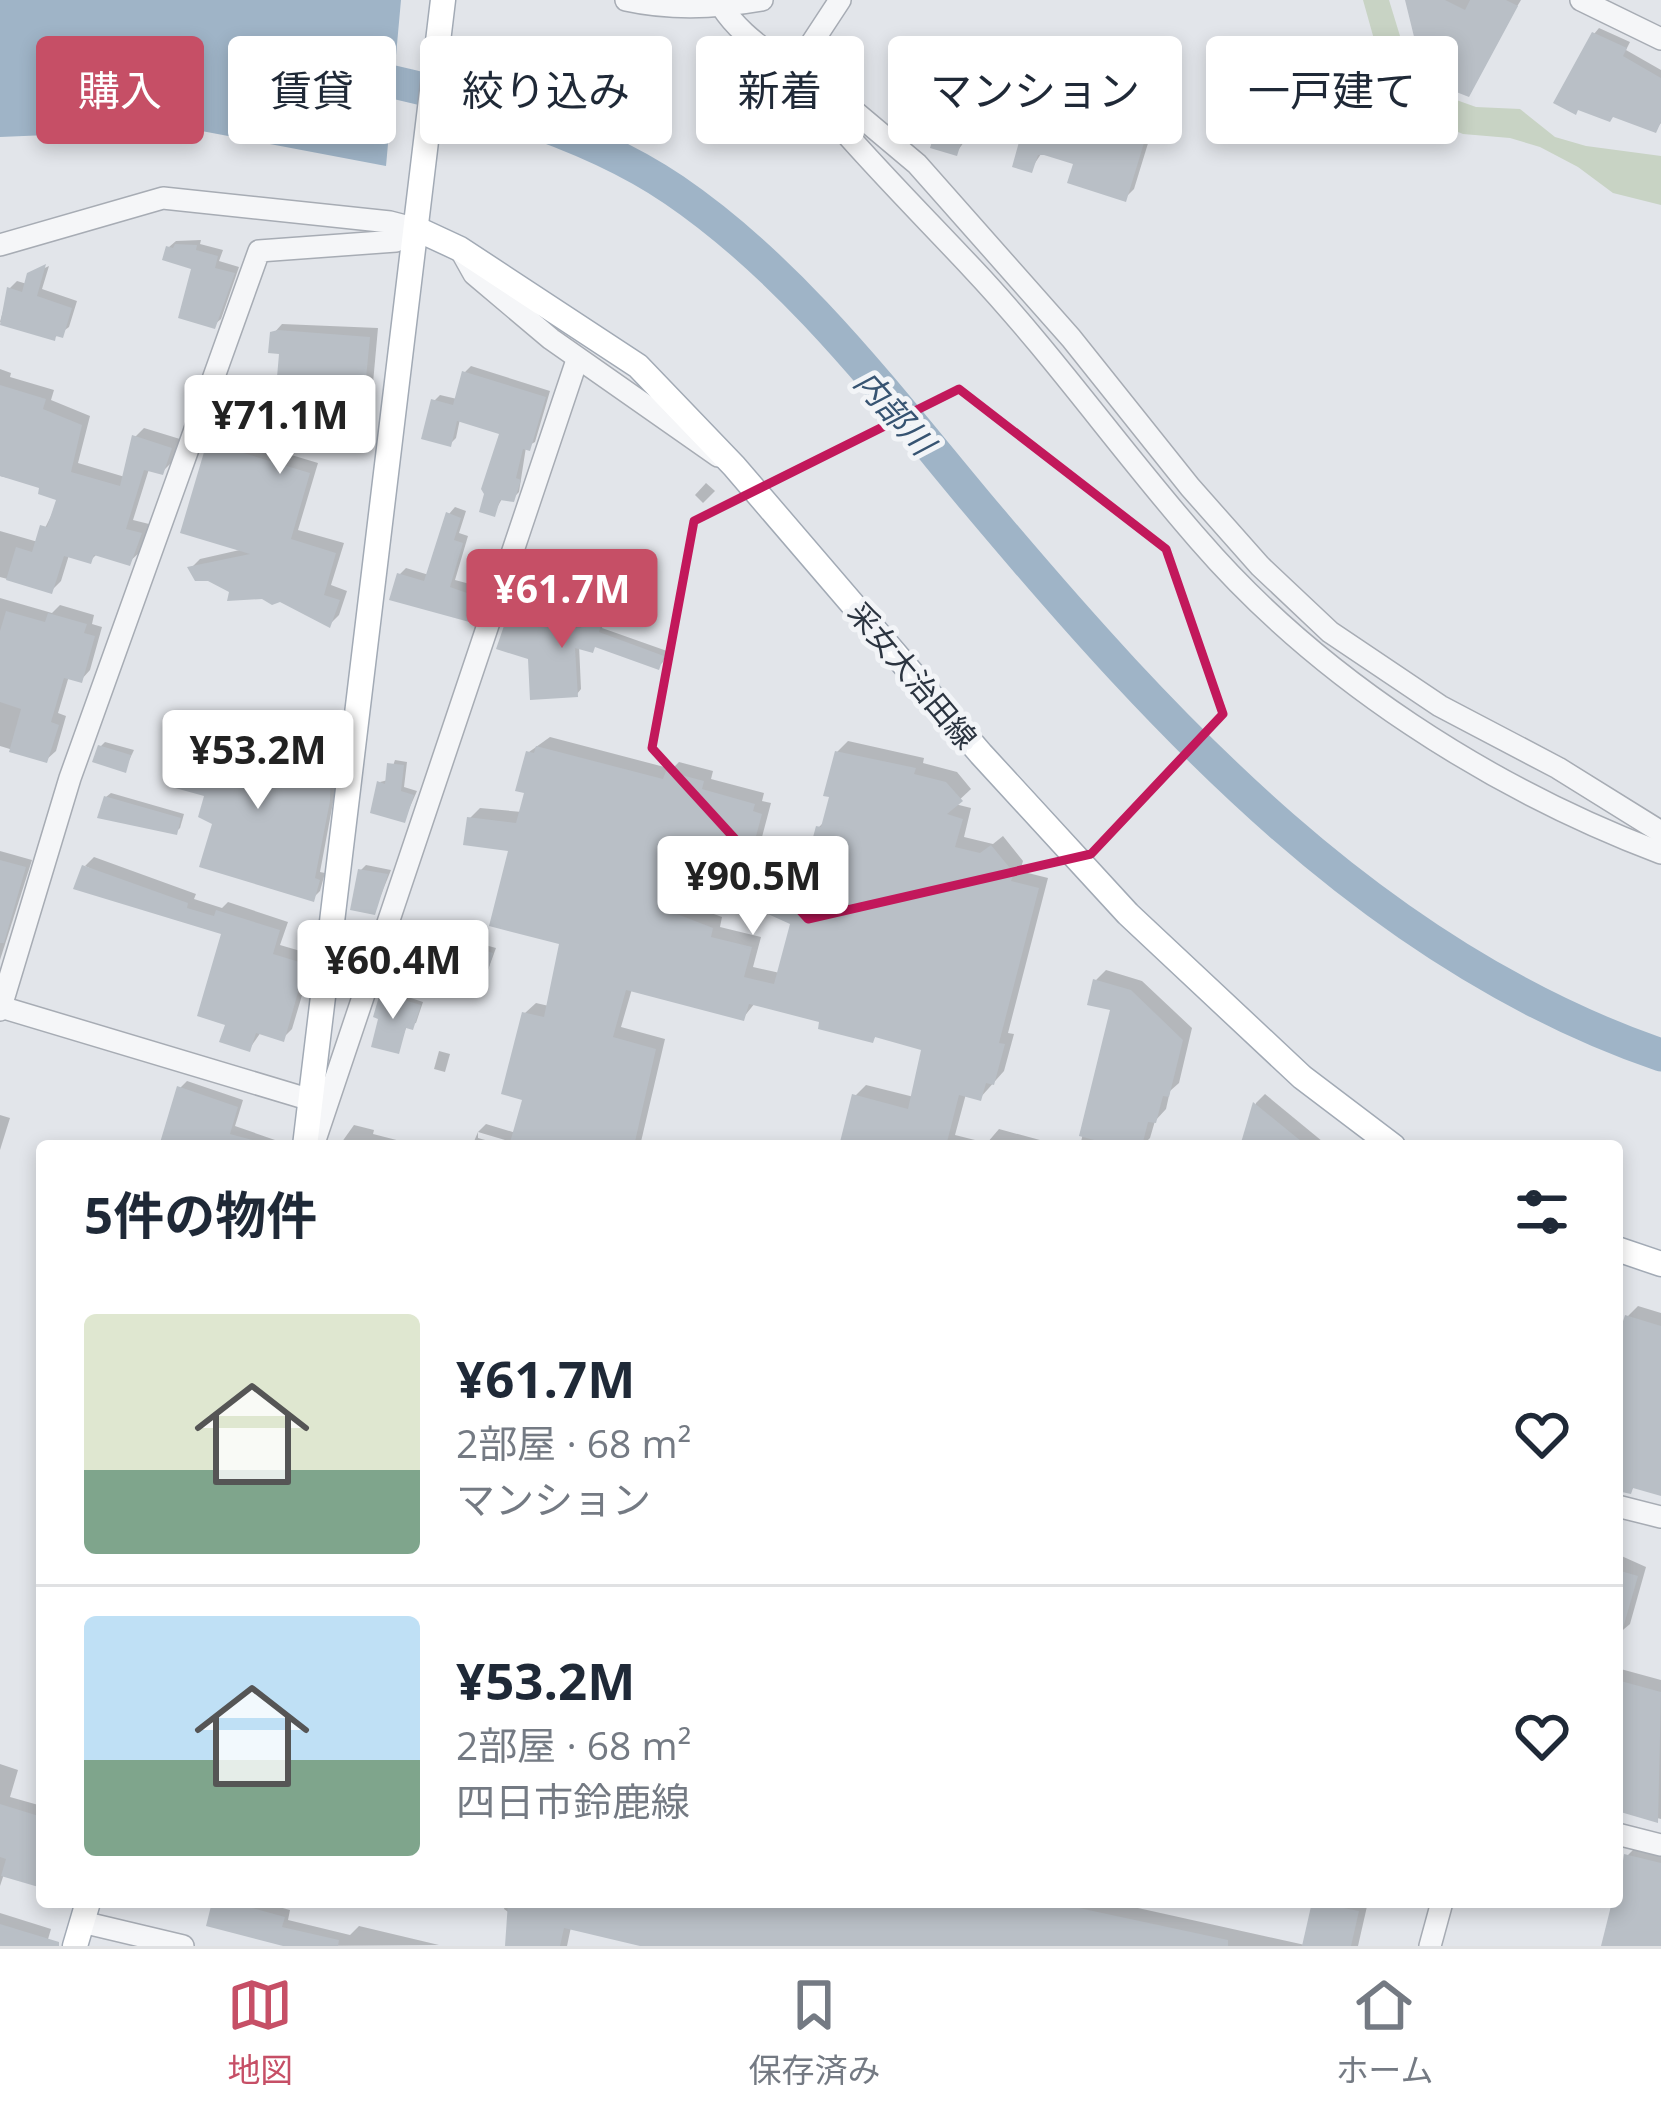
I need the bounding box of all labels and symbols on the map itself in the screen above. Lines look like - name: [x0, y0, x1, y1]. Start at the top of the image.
- water label: 内部川: [845, 360, 947, 466]
- pin: ¥71.1M: [182, 375, 378, 477]
- pin: ¥61.7M: [464, 549, 660, 651]
- street label: 采女大治田線: [839, 593, 987, 757]
- pin: ¥53.2M: [160, 710, 356, 812]
- pin: ¥90.5M: [655, 836, 851, 938]
- pin: ¥60.4M: [295, 920, 491, 1022]

